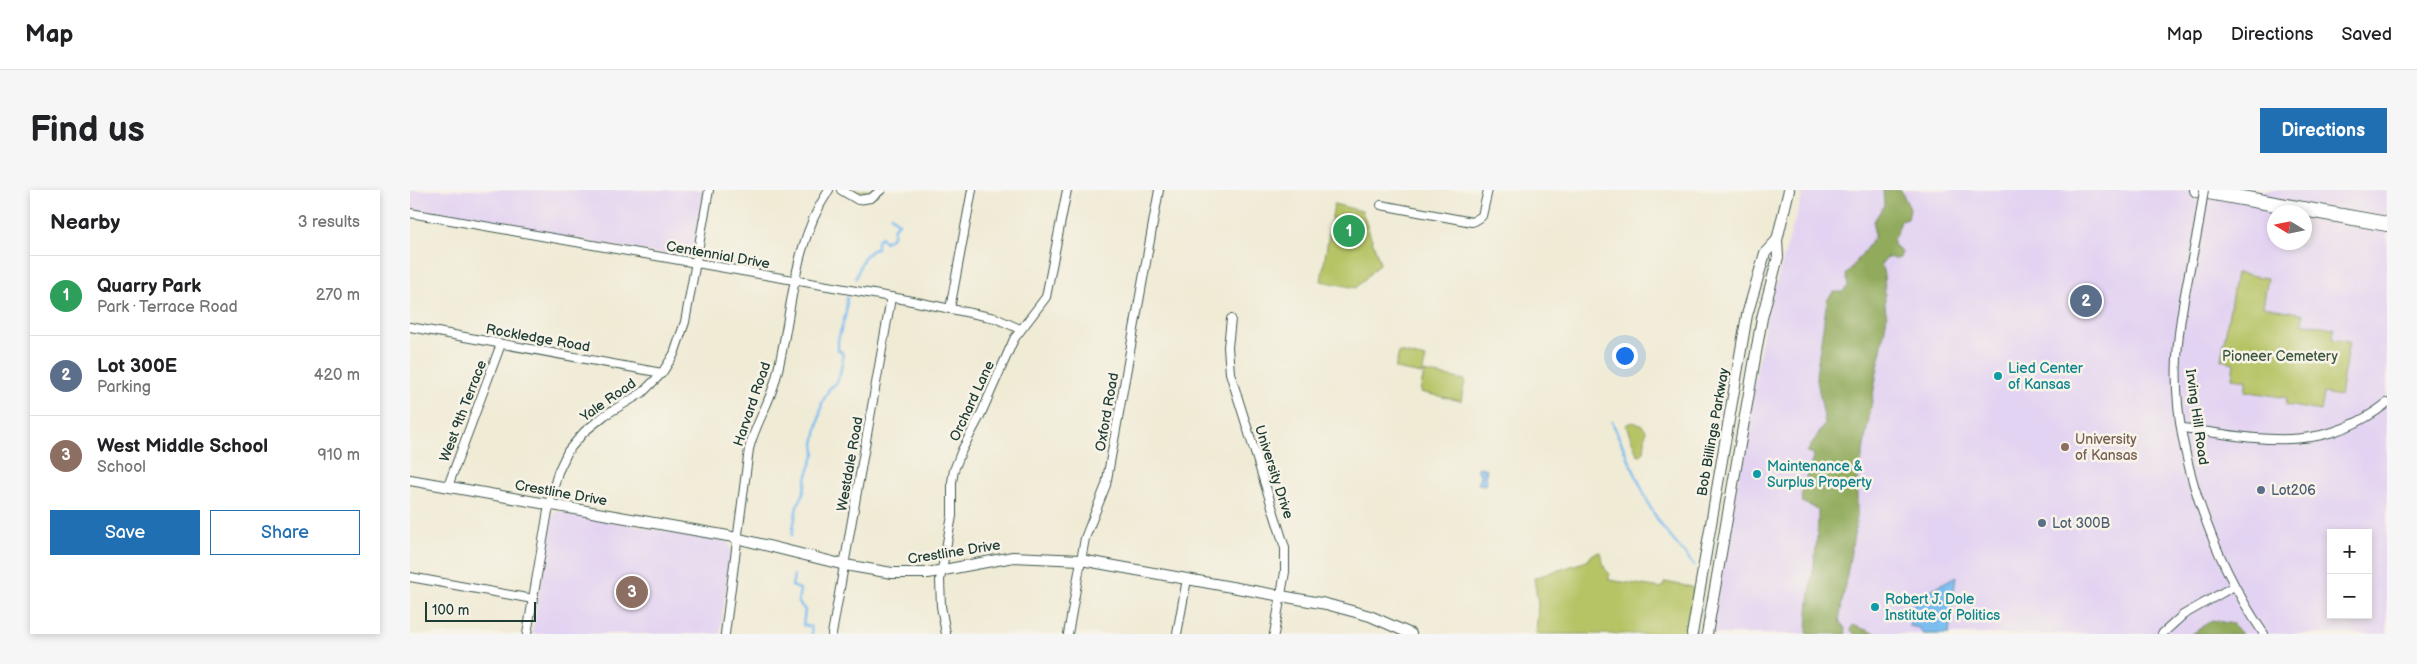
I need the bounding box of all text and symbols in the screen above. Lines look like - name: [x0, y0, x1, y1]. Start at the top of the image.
- text: Map: [25, 20, 73, 49]
- text: Map: [2167, 24, 2203, 45]
- text: Directions: [2231, 24, 2313, 45]
- text: Saved: [2341, 24, 2392, 45]
- button: Directions: [2260, 108, 2387, 153]
- text: Find us: [30, 109, 145, 152]
- north arrow: [2267, 205, 2312, 250]
- text: Nearby: [50, 210, 120, 235]
- pin: 1: [1333, 212, 1365, 250]
- text: 3 results: [298, 213, 360, 232]
- street label: Centennial Drive: [665, 238, 771, 272]
- text: Quarry Park: [97, 275, 201, 298]
- pin: 2: [2070, 282, 2102, 320]
- text: 1: [63, 286, 69, 305]
- text: 270 m: [316, 286, 360, 305]
- text: Park · Terrace Road: [97, 298, 238, 317]
- street label: Rockledge Road: [485, 320, 591, 356]
- your location: [1612, 343, 1638, 369]
- park label: Pioneer Cemetery: [2222, 348, 2339, 365]
- text: Lot 300E: [97, 355, 177, 378]
- street label: West 9th Terrace: [436, 358, 490, 464]
- street label: Orchard Lane: [946, 358, 998, 444]
- street label: Harvard Road: [730, 360, 774, 448]
- place label: Lied Center of Kansas: [2008, 360, 2084, 393]
- text: 2: [61, 366, 71, 385]
- text: 420 m: [314, 366, 360, 385]
- street label: Bob Billings Parkway: [1693, 366, 1733, 497]
- street label: Irving Hill Road: [2182, 368, 2212, 466]
- marker: Lied Center of Kansas: [1992, 370, 2004, 382]
- street label: Oxford Road: [1092, 371, 1122, 453]
- street label: Yale Road: [576, 375, 639, 426]
- text: Parking: [97, 378, 151, 397]
- street label: Westdale Road: [833, 415, 867, 513]
- street label: University Drive: [1251, 423, 1297, 521]
- place label: University of Kansas: [2075, 431, 2138, 464]
- text: West Middle School: [97, 435, 268, 458]
- marker: University of Kansas: [2059, 441, 2071, 453]
- text: 3: [61, 446, 71, 465]
- text: 910 m: [318, 446, 360, 465]
- text: School: [97, 458, 146, 477]
- place label: Maintenance & Surplus Property: [1767, 458, 1873, 491]
- marker: Maintenance & Surplus Property: [1751, 468, 1763, 480]
- street label: Crestline Drive: [513, 477, 609, 509]
- place label: Lot206: [2271, 482, 2316, 499]
- marker: Lot206: [2255, 484, 2267, 496]
- button: Save: [50, 510, 200, 555]
- button: Share: [210, 510, 360, 555]
- place label: Lot 300B: [2052, 515, 2111, 532]
- marker: Lot 300B: [2036, 517, 2048, 529]
- map controls: [2327, 529, 2372, 619]
- button: +: [2327, 529, 2372, 574]
- street label: Crestline Drive: [906, 536, 1002, 568]
- pin: 3: [616, 573, 648, 611]
- button: −: [2327, 574, 2372, 619]
- place label: Robert J. Dole Institute of Politics: [1885, 591, 2000, 624]
- scale bar: [425, 599, 536, 622]
- marker: Robert J. Dole Institute of Politics: [1869, 601, 1881, 613]
- text: 100 m: [432, 602, 469, 619]

